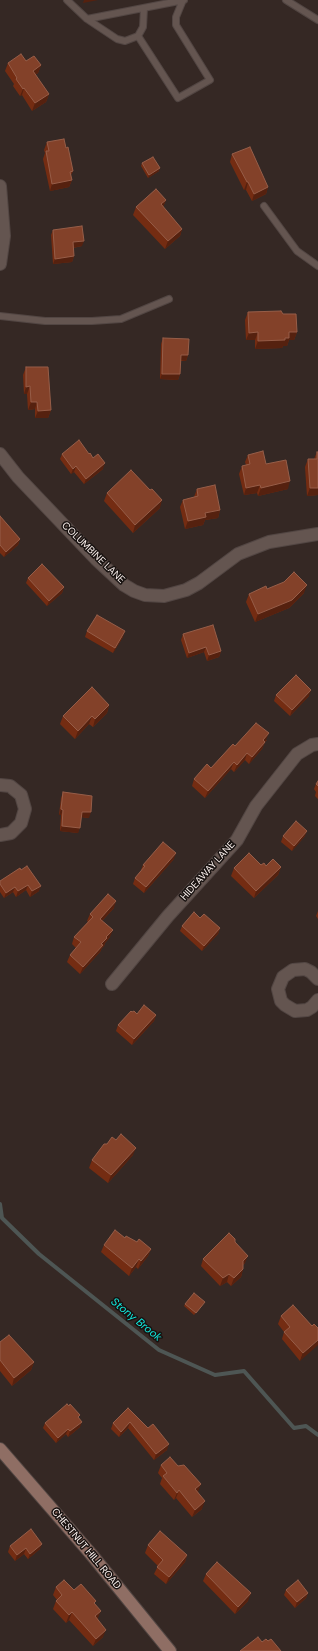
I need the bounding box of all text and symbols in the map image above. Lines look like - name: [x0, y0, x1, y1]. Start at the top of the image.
- street label: COLUMBINE LANE: [59, 520, 127, 586]
- street label: HIDEAWAY LANE: [178, 839, 238, 903]
- water label: Stony Brook: [108, 1295, 164, 1345]
- street label: CHESTNUT HILL ROAD: [49, 1506, 123, 1592]

